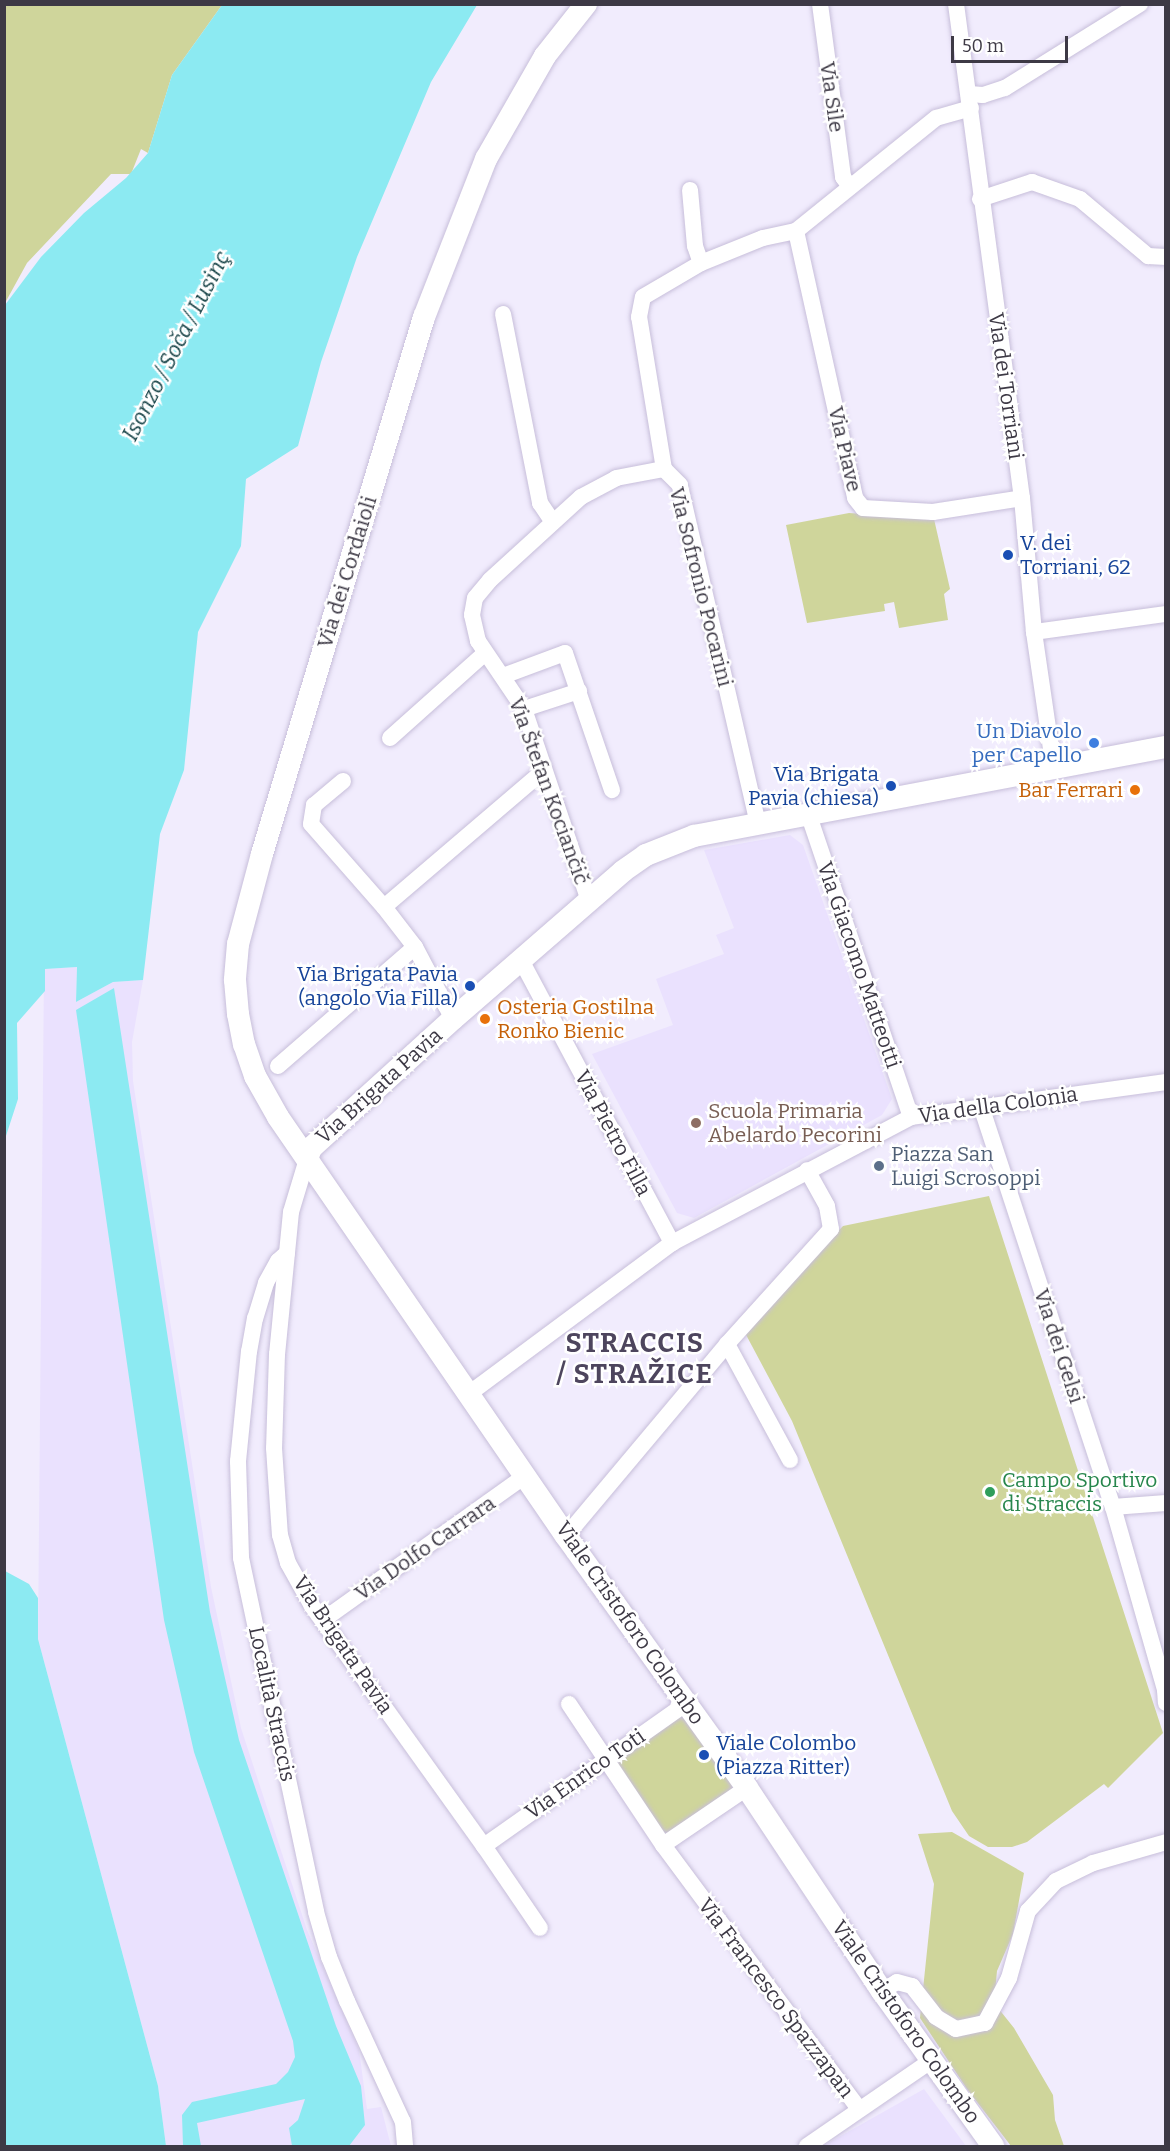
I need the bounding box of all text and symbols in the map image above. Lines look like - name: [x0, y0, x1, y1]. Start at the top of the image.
- scale bar: [954, 24, 1071, 62]
- text: 50 m: [962, 35, 1004, 57]
- street label: Via Sile: [815, 60, 849, 134]
- water label: Isonzo / Soča / Lusinç: [117, 247, 235, 445]
- street label: Via dei Torriani: [983, 311, 1029, 461]
- street label: Via Piave: [823, 404, 867, 494]
- street label: Via Sofronio Pocarini: [664, 485, 738, 689]
- street label: Via dei Cordaioli: [312, 493, 382, 651]
- place label: V. dei Torriani, 62: [1020, 530, 1131, 580]
- marker: V. dei Torriani, 62: [1001, 548, 1015, 562]
- street label: Via Štefan Kociančič: [503, 694, 595, 888]
- place label: Un Diavolo per Capello: [972, 718, 1082, 768]
- marker: Un Diavolo per Capello: [1087, 736, 1101, 750]
- place label: Via Brigata Pavia (chiesa): [748, 761, 879, 811]
- place label: Bar Ferrari: [1018, 777, 1123, 803]
- marker: Via Brigata Pavia (chiesa): [884, 779, 898, 793]
- marker: Bar Ferrari: [1128, 783, 1142, 797]
- street label: Via Giacomo Matteotti: [812, 858, 906, 1072]
- place label: Via Brigata Pavia (angolo Via Filla): [297, 961, 458, 1011]
- marker: Via Brigata Pavia (angolo Via Filla): [463, 979, 477, 993]
- place label: Osteria Gostilna Ronko Bienic: [497, 994, 654, 1044]
- marker: Osteria Gostilna Ronko Bienic: [478, 1012, 492, 1026]
- street label: Via Brigata Pavia: [311, 1023, 447, 1149]
- street label: Via Pietro Filla: [569, 1066, 657, 1200]
- street label: Via della Colonia: [917, 1081, 1079, 1129]
- place label: Scuola Primaria Abelardo Pecorini: [708, 1098, 882, 1148]
- marker: Scuola Primaria Abelardo Pecorini: [689, 1116, 703, 1130]
- place label: Piazza San Luigi Scrosoppi: [891, 1141, 1041, 1191]
- marker: Piazza San Luigi Scrosoppi: [872, 1159, 886, 1173]
- street label: Via dei Gelsi: [1029, 1286, 1089, 1406]
- district label: STRACCIS / STRAŽICE: [556, 1327, 714, 1390]
- place label: Campo Sportivo di Straccis: [1002, 1467, 1157, 1517]
- marker: Campo Sportivo di Straccis: [983, 1485, 997, 1499]
- street label: Via Dolfo Carrara: [350, 1490, 500, 1606]
- street label: Viale Cristoforo Colombo: [550, 1517, 710, 1729]
- street label: Via Brigata Pavia: [288, 1571, 398, 1719]
- street label: Località Straccis: [243, 1624, 301, 1784]
- street label: Via Enrico Toti: [520, 1723, 650, 1825]
- place label: Viale Colombo (Piazza Ritter): [716, 1730, 856, 1780]
- marker: Viale Colombo (Piazza Ritter): [697, 1748, 711, 1762]
- street label: Via Francesco Spazzapan: [693, 1893, 859, 2103]
- street label: Viale Cristoforo Colombo: [826, 1916, 986, 2128]

